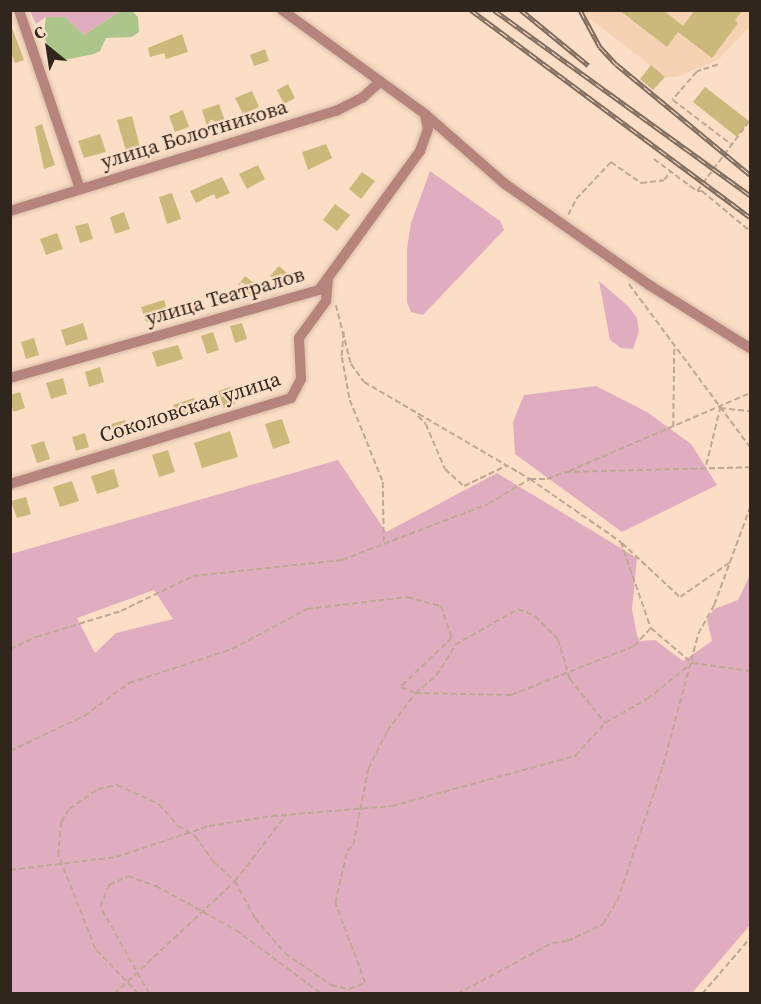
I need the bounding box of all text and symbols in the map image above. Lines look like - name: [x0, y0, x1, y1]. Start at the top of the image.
- north arrow: [18, 18, 78, 78]
- text: С: [29, 20, 49, 44]
- street label: улица Болотникова: [98, 94, 290, 174]
- street label: улица Театралов: [143, 261, 307, 331]
- street label: Соколовская улица: [96, 366, 284, 448]

